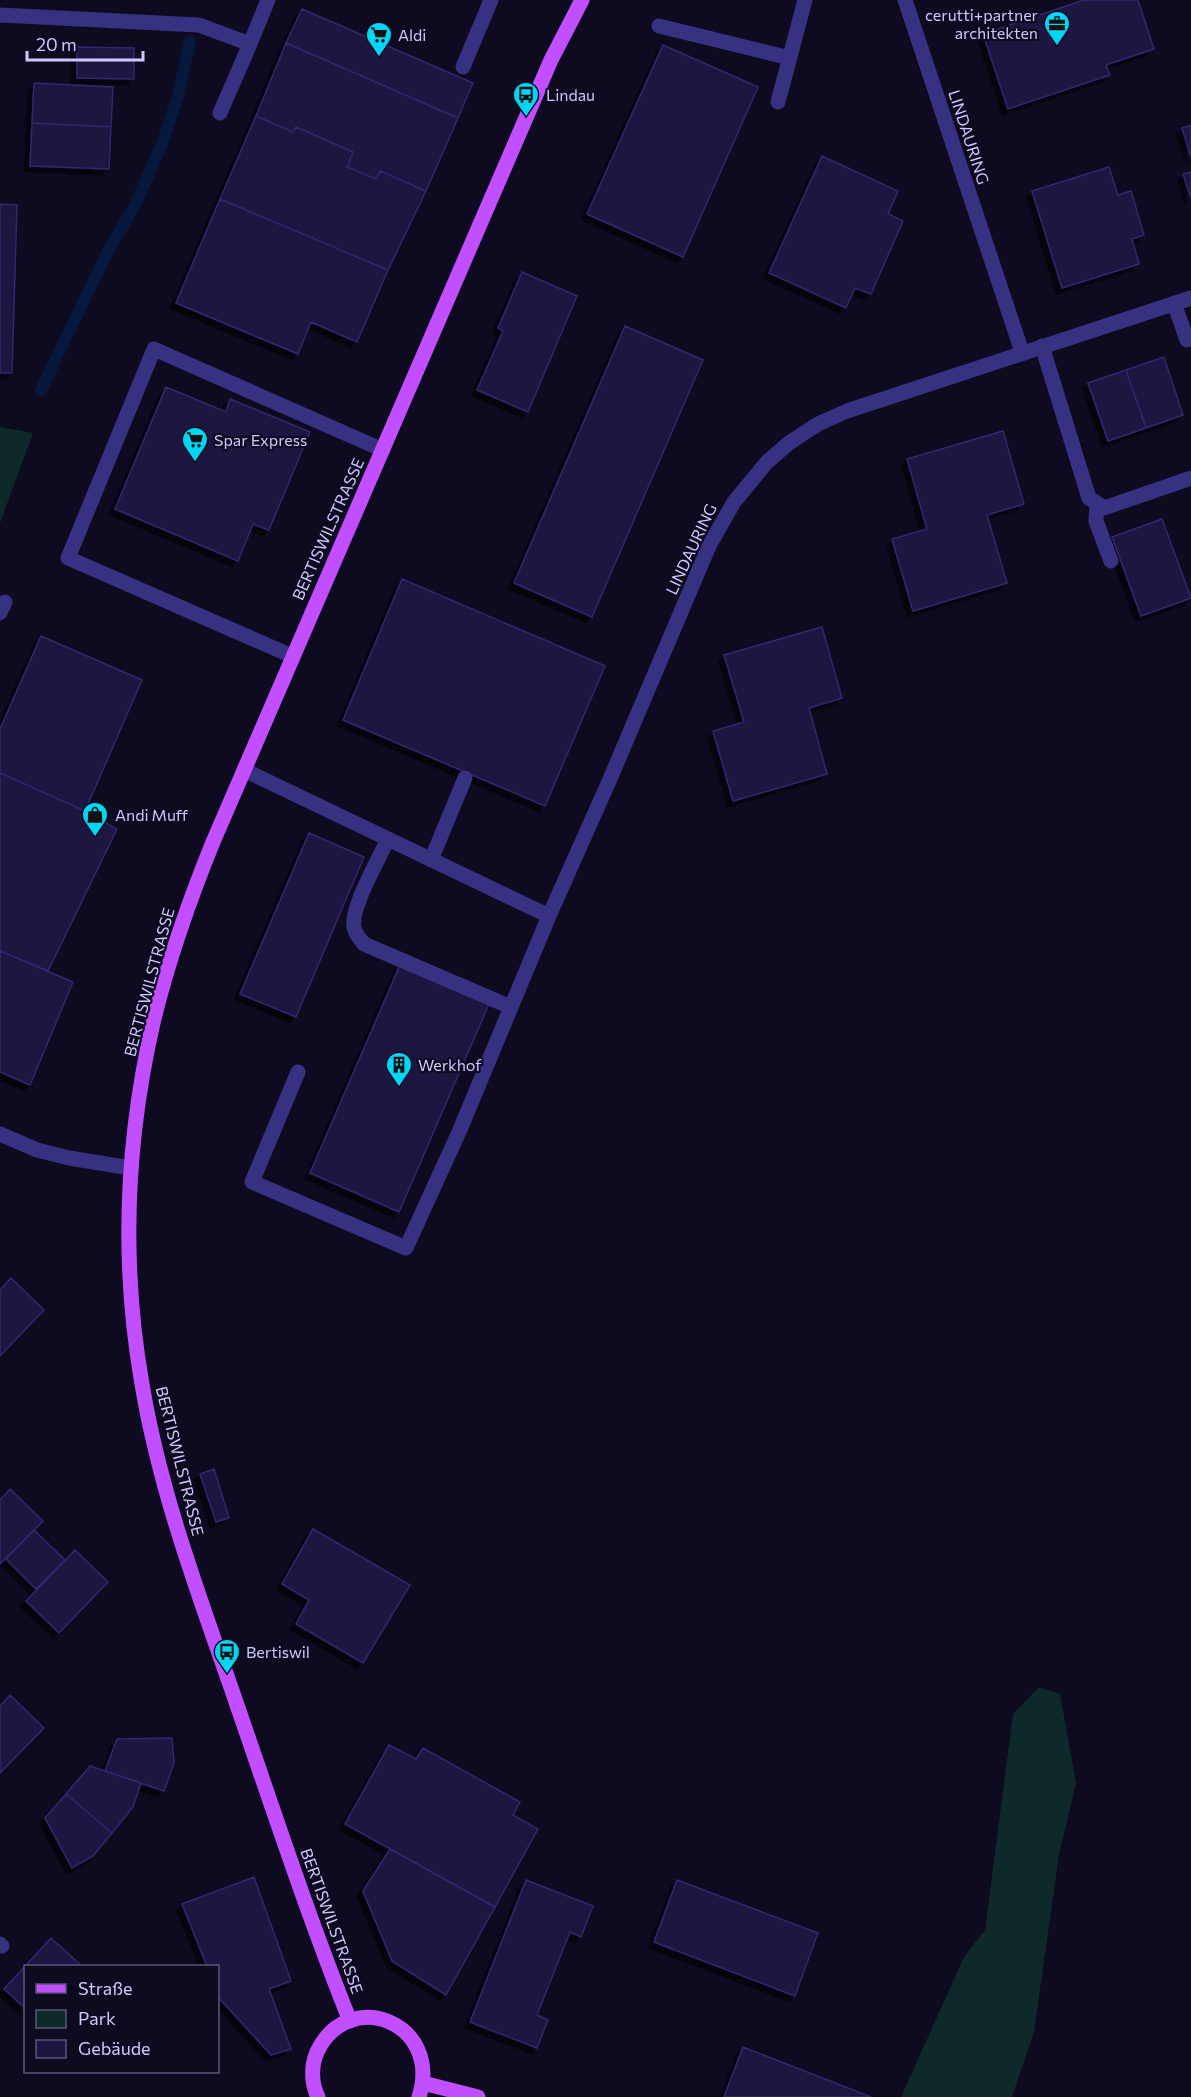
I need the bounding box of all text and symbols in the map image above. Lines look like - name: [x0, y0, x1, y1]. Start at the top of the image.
- place label: cerutti+partner architekten: [925, 5, 1039, 42]
- office icon: cerutti+partner architekten: [1042, 9, 1072, 47]
- supermarket icon: Aldi: [364, 20, 394, 58]
- scale bar: [27, 24, 142, 62]
- place label: Aldi: [398, 25, 426, 44]
- text: 20 m: [36, 33, 77, 55]
- bus stop icon: Lindau: [511, 80, 541, 118]
- place label: Lindau: [546, 85, 595, 104]
- street label: LINDAURING: [945, 87, 994, 186]
- supermarket icon: Spar Express: [180, 425, 210, 463]
- place label: Spar Express: [214, 430, 307, 449]
- street label: BERTISWILSTRASSE: [288, 455, 367, 603]
- street label: LINDAURING: [661, 500, 720, 597]
- shop icon: Andi Muff: [80, 800, 110, 838]
- place label: Andi Muff: [115, 805, 189, 824]
- street label: BERTISWILSTRASSE: [119, 905, 178, 1058]
- building icon: Werkhof: [384, 1050, 414, 1088]
- place label: Werkhof: [418, 1055, 482, 1074]
- street label: BERTISWILSTRASSE: [153, 1384, 208, 1538]
- bus stop icon: Bertiswil: [212, 1637, 242, 1675]
- place label: Bertiswil: [246, 1642, 310, 1661]
- street label: BERTISWILSTRASSE: [297, 1845, 368, 1996]
- legend: [24, 1965, 219, 2073]
- text: Straße: [78, 1977, 133, 1999]
- text: Park: [78, 2007, 116, 2029]
- text: Gebäude: [78, 2037, 151, 2059]

